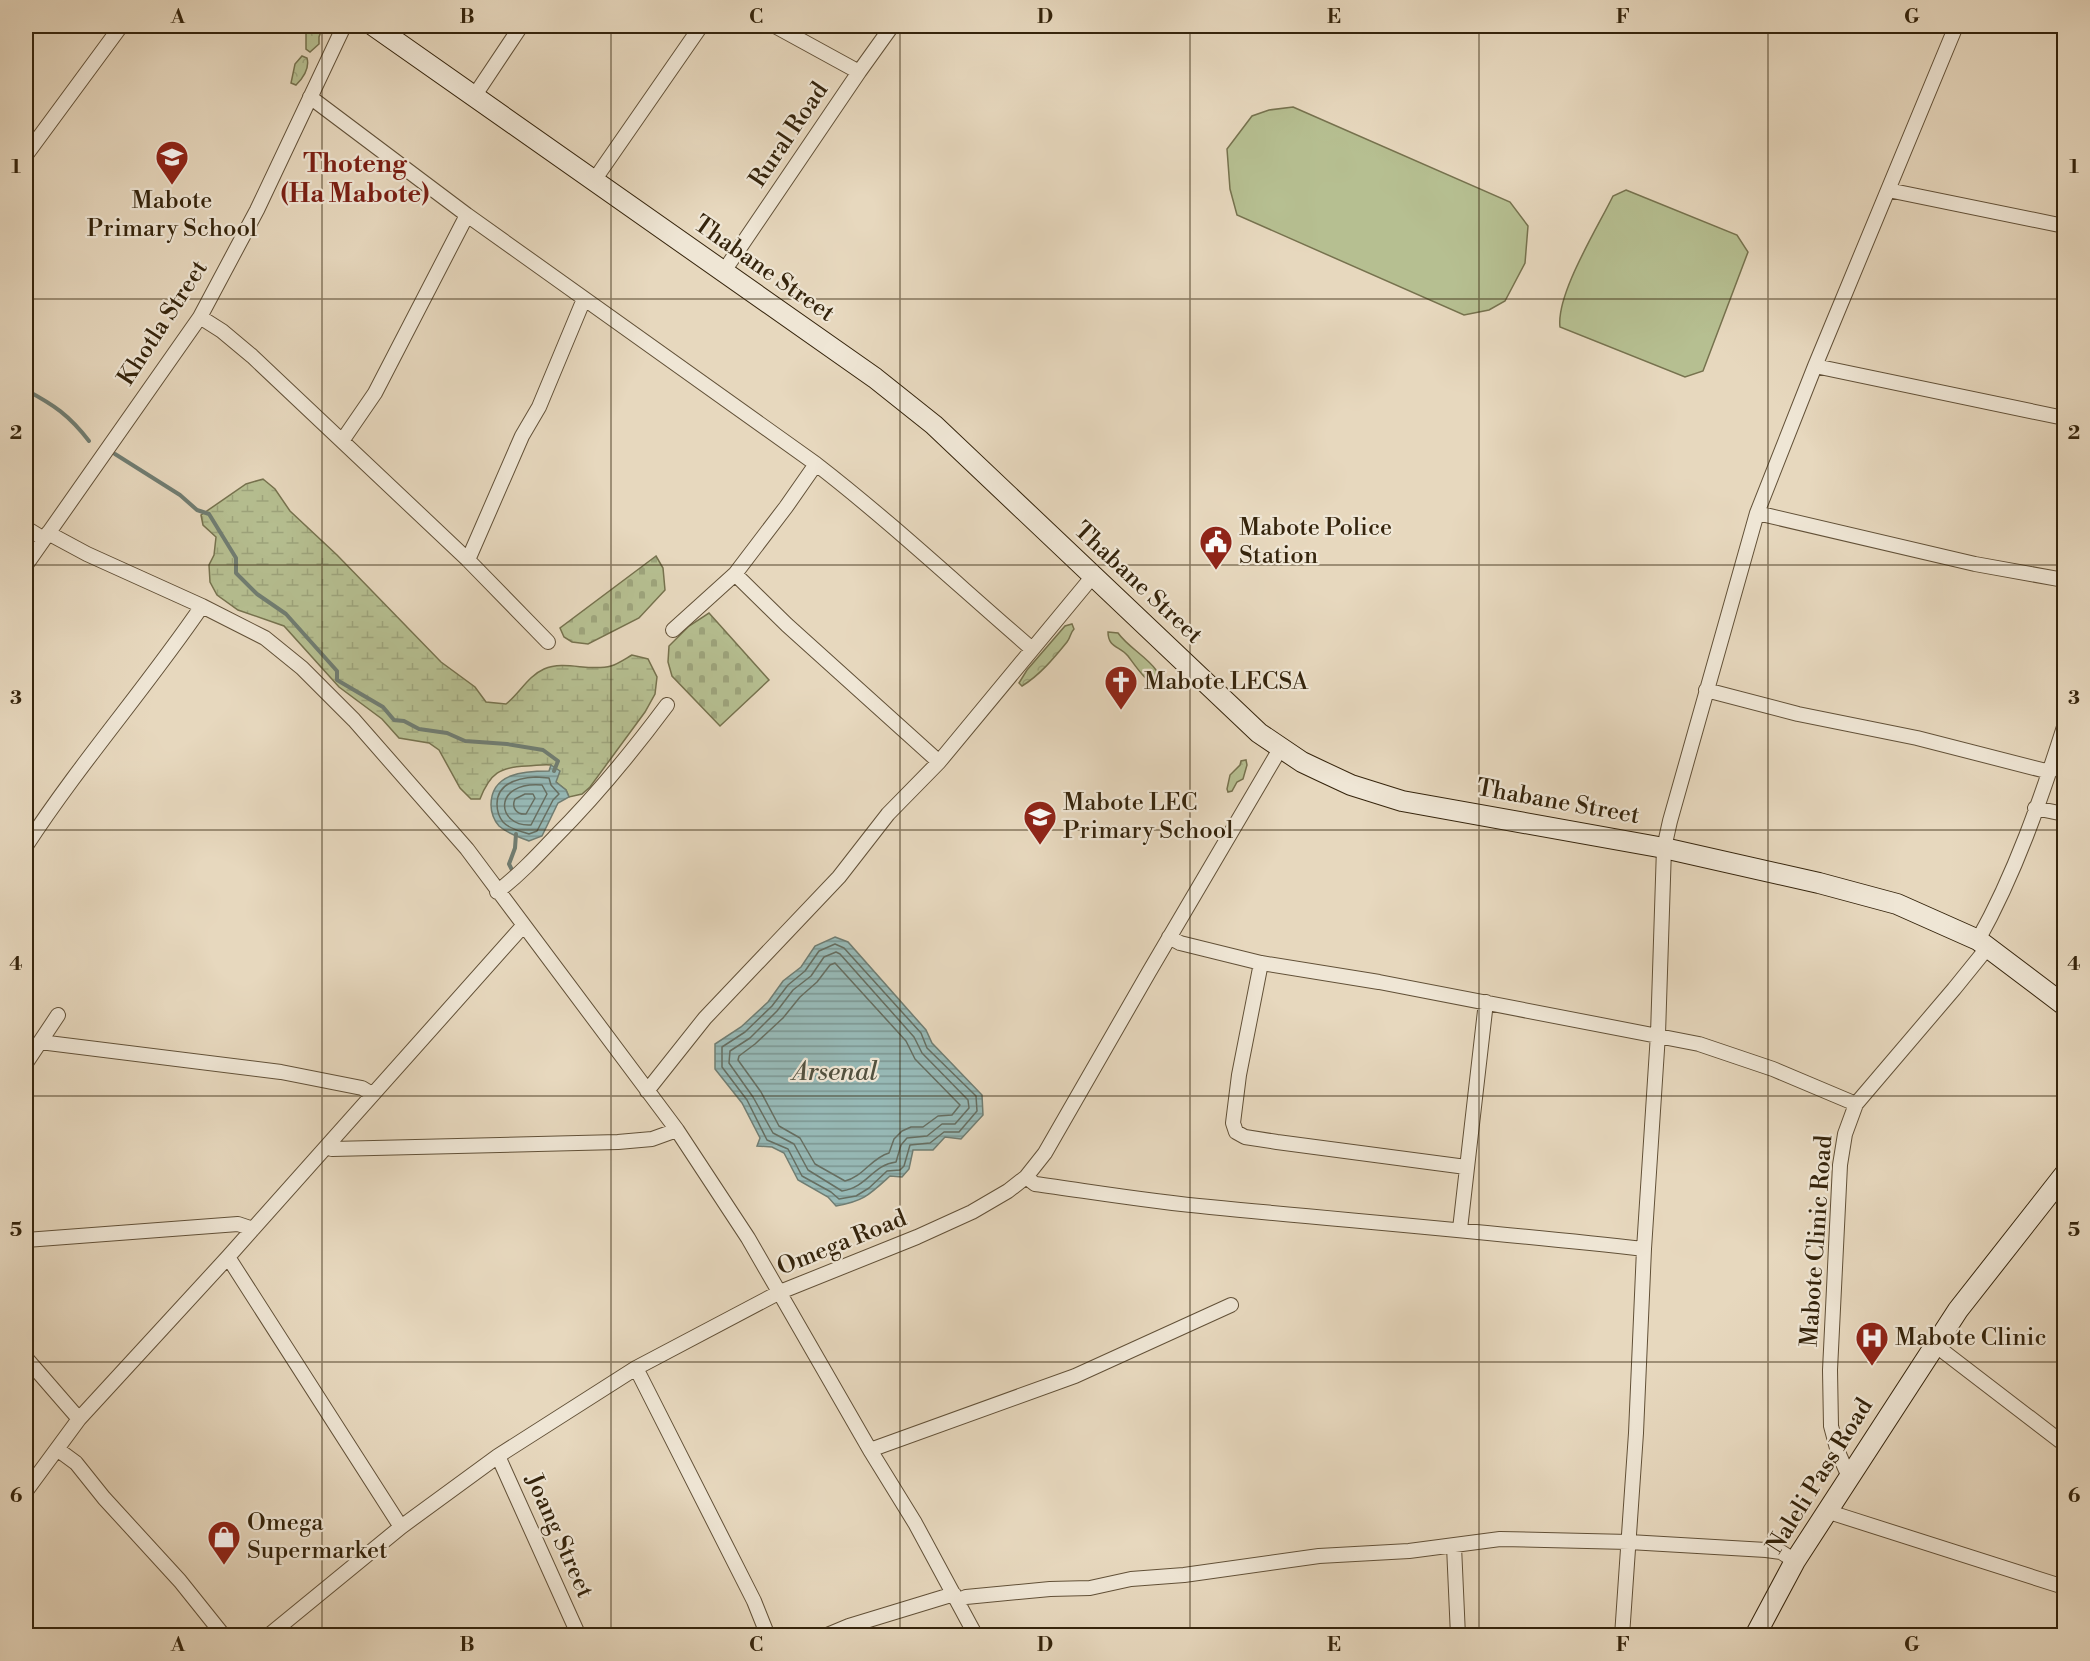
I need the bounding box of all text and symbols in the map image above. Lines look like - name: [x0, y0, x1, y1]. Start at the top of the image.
- text: A: [170, 5, 186, 30]
- text: B: [459, 5, 475, 30]
- text: C: [749, 5, 763, 30]
- text: D: [1037, 5, 1053, 30]
- text: E: [1327, 5, 1341, 30]
- text: F: [1616, 5, 1630, 30]
- text: G: [1904, 5, 1920, 30]
- street label: Rural Road: [743, 76, 835, 193]
- school or university icon: Mabote Primary School: [154, 139, 190, 186]
- district label: Thoteng (Ha Mabote): [281, 148, 429, 210]
- text: 1: [11, 155, 21, 180]
- text: 1: [2069, 155, 2079, 180]
- place label: Mabote Primary School: [87, 186, 257, 244]
- street label: Thabane Street: [688, 209, 841, 329]
- street label: Khotla Street: [111, 254, 215, 391]
- text: 2: [10, 421, 22, 446]
- text: 2: [2068, 421, 2080, 446]
- place label: Mabote Police Station: [1239, 513, 1392, 571]
- street label: Thabane Street: [1067, 516, 1209, 651]
- public building icon: Mabote Police Station: [1198, 524, 1234, 571]
- church icon: Mabote LECSA: [1103, 664, 1139, 711]
- place label: Mabote LECSA: [1144, 667, 1309, 697]
- text: 3: [10, 686, 22, 711]
- text: 3: [2068, 686, 2080, 711]
- street label: Thabane Street: [1474, 773, 1642, 831]
- place label: Mabote LEC Primary School: [1063, 788, 1233, 846]
- school or university icon: Mabote LEC Primary School: [1022, 799, 1058, 846]
- text: 4: [9, 952, 23, 977]
- text: 4: [2067, 952, 2081, 977]
- water label: Arsenal: [789, 1056, 878, 1088]
- street label: Mabote Clinic Road: [1795, 1134, 1839, 1348]
- street label: Omega Road: [773, 1203, 912, 1283]
- text: 5: [10, 1218, 22, 1243]
- text: 5: [2068, 1218, 2080, 1243]
- hospital icon: Mabote Clinic: [1854, 1320, 1890, 1367]
- place label: Mabote Clinic: [1895, 1323, 2047, 1353]
- street label: Naleli Pass Road: [1760, 1392, 1880, 1559]
- street label: Joang Street: [518, 1468, 600, 1603]
- text: 6: [10, 1484, 23, 1509]
- text: 6: [2068, 1484, 2081, 1509]
- place label: Omega Supermarket: [247, 1508, 388, 1566]
- shop icon: Omega Supermarket: [206, 1519, 242, 1566]
- text: A: [170, 1633, 186, 1658]
- text: B: [459, 1633, 475, 1658]
- text: C: [749, 1633, 763, 1658]
- text: D: [1037, 1633, 1053, 1658]
- text: E: [1327, 1633, 1341, 1658]
- text: F: [1616, 1633, 1630, 1658]
- text: G: [1904, 1633, 1920, 1658]

